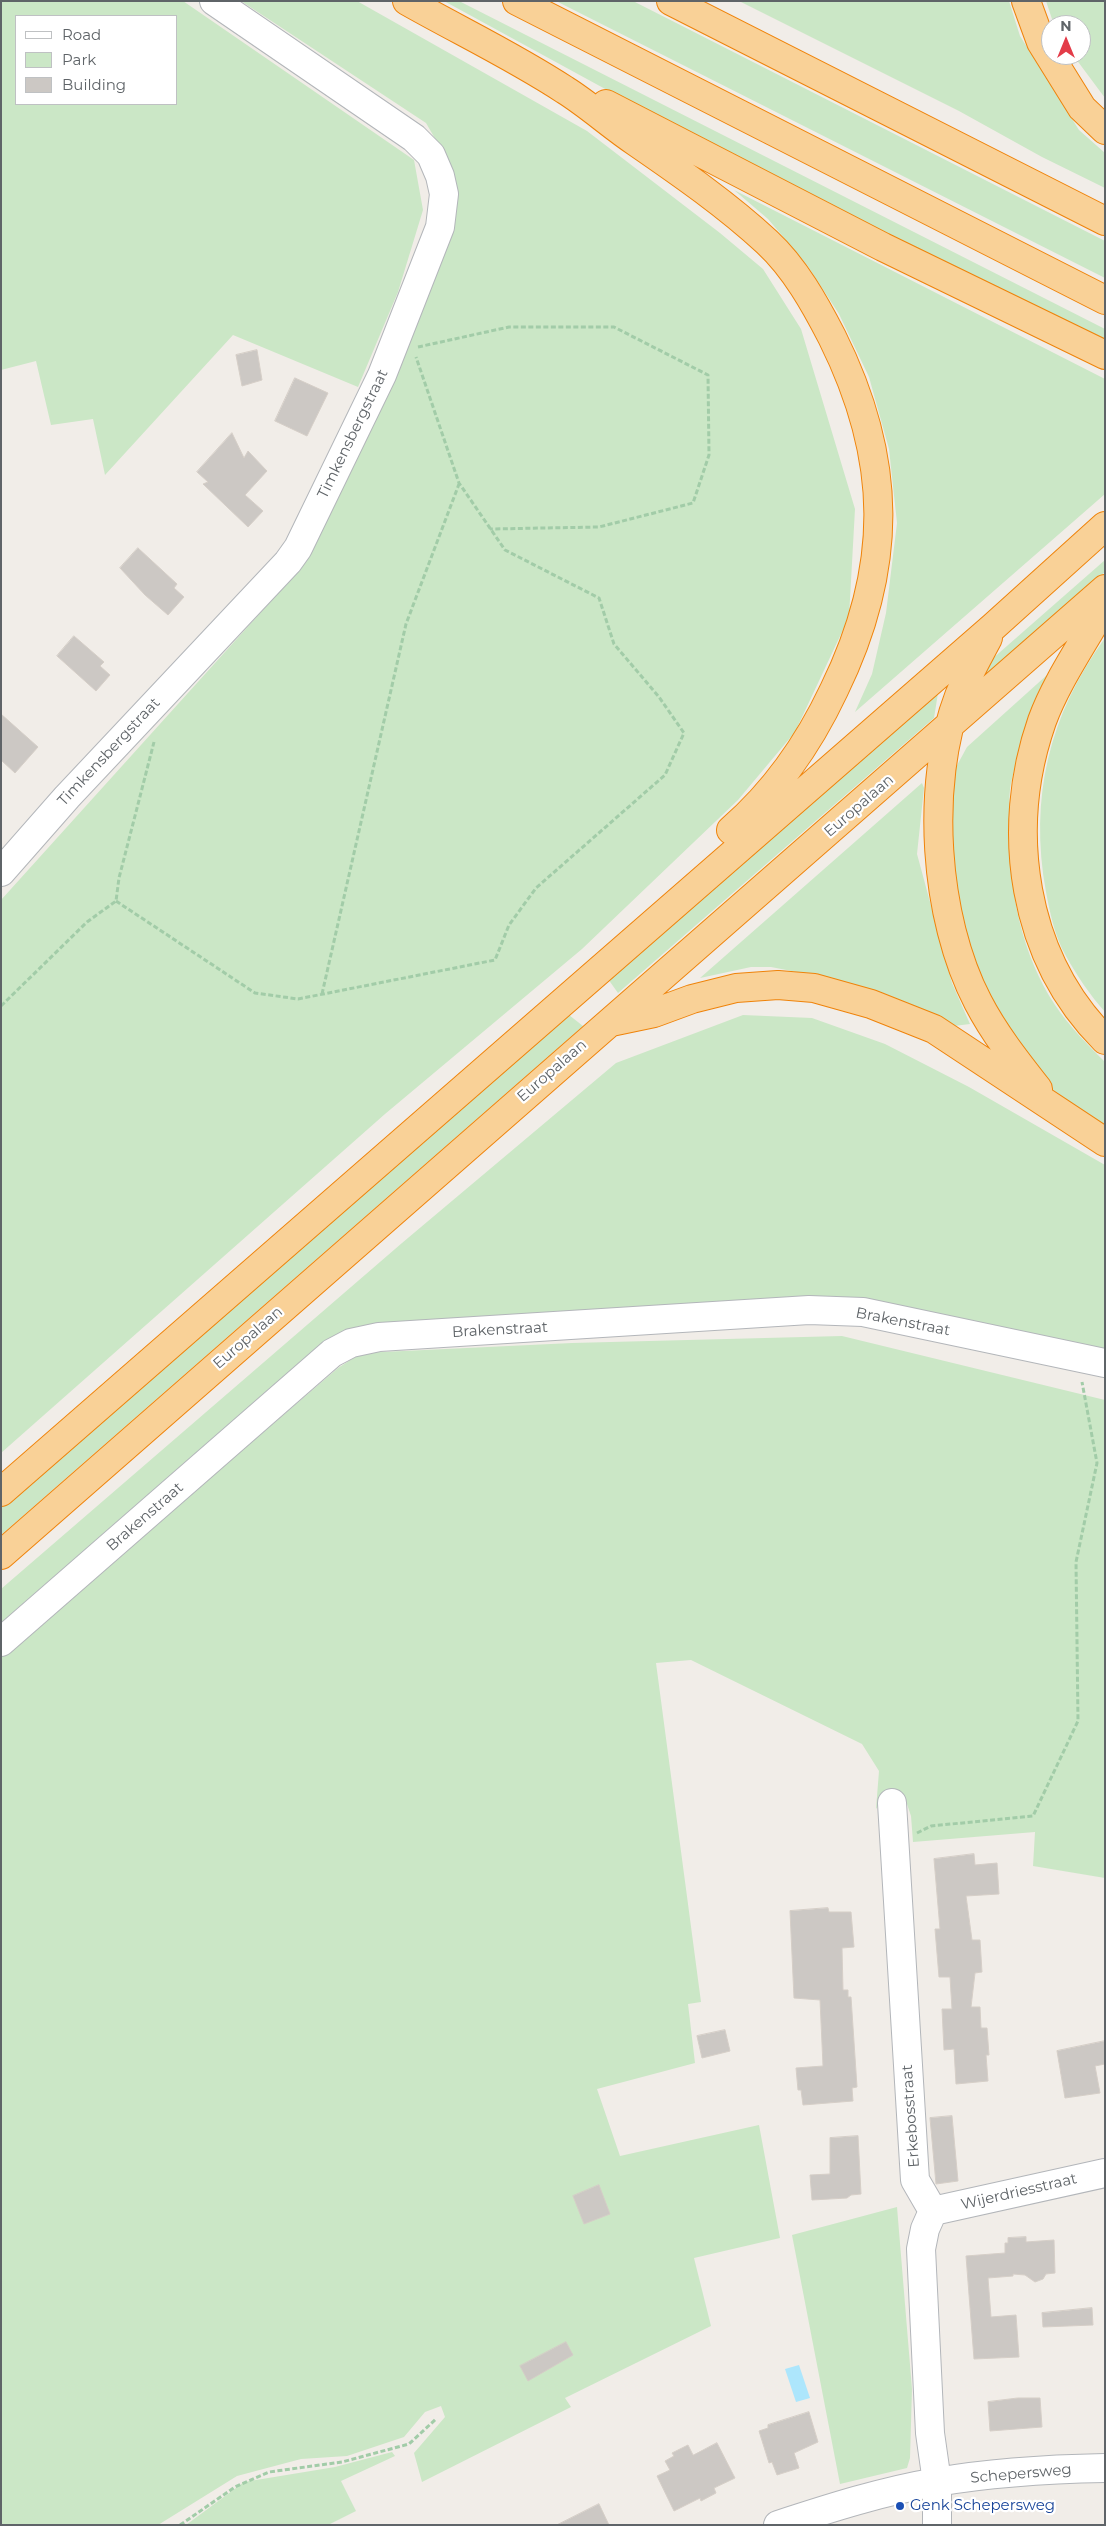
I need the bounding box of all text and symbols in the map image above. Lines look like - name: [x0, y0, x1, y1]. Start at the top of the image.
- legend: [15, 15, 178, 105]
- north arrow: [1041, 15, 1091, 65]
- text: N: [1060, 17, 1072, 35]
- text: Road: [62, 25, 101, 44]
- text: Park: [62, 50, 96, 69]
- text: Building: [62, 75, 126, 94]
- street label: Timkensbergstraat: [314, 366, 392, 502]
- street label: Timkensbergstraat: [54, 694, 164, 810]
- street label: Europalaan: [821, 771, 897, 841]
- street label: Europalaan: [514, 1036, 590, 1106]
- street label: Europalaan: [210, 1303, 286, 1373]
- street label: Brakenstraat: [854, 1304, 952, 1340]
- street label: Brakenstraat: [452, 1318, 548, 1342]
- street label: Brakenstraat: [103, 1479, 187, 1555]
- street label: Erkebosstraat: [898, 2064, 924, 2168]
- street label: Wijerdriesstraat: [959, 2170, 1079, 2214]
- street label: Schepersweg: [970, 2461, 1072, 2487]
- place label: Genk Schepersweg: [910, 2497, 1055, 2515]
- marker: Genk Schepersweg: [894, 2500, 906, 2512]

